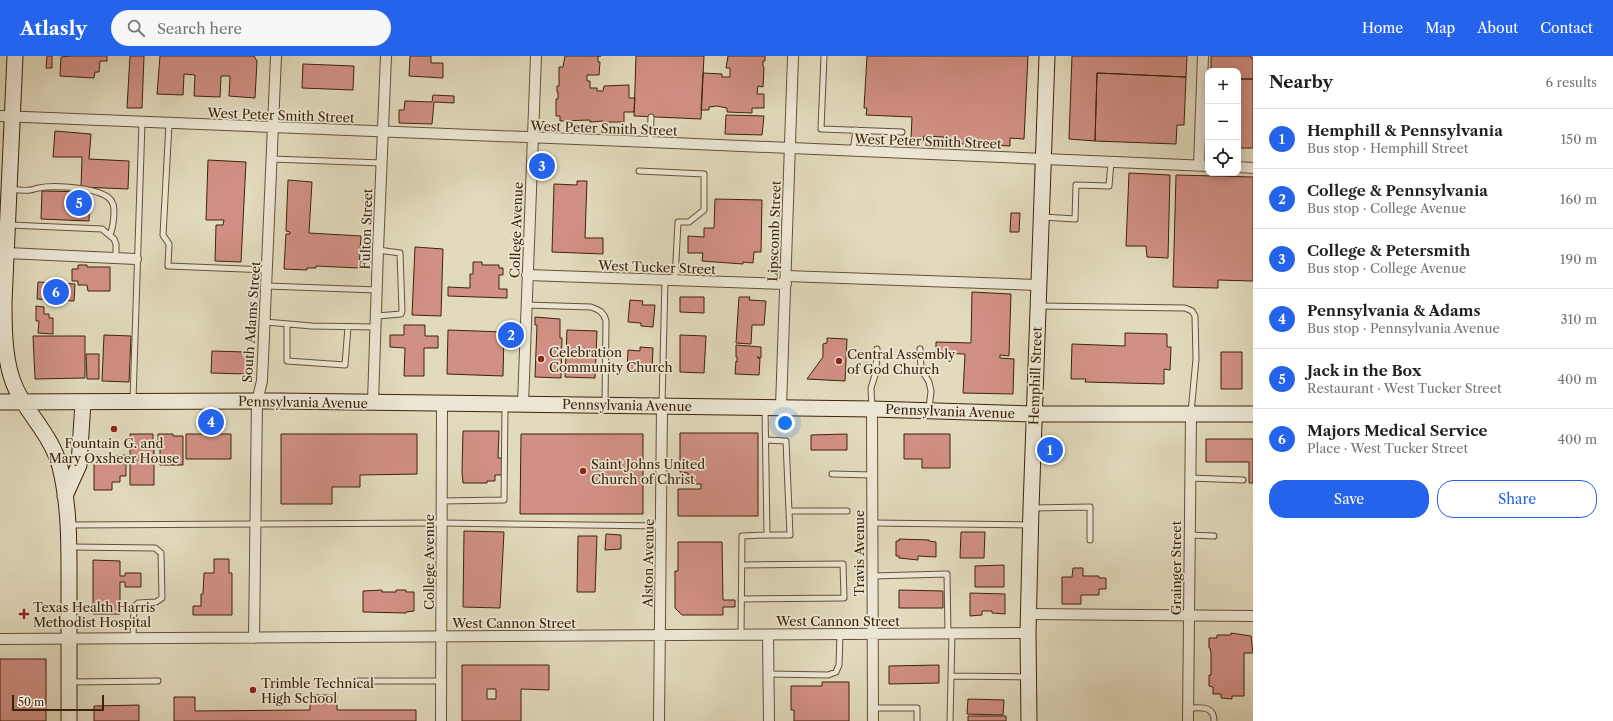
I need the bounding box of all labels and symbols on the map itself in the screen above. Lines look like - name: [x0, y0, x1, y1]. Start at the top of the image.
- street label: West Peter Smith Street: [206, 104, 355, 126]
- street label: West Peter Smith Street: [529, 117, 678, 139]
- street label: West Peter Smith Street: [853, 130, 1002, 152]
- pin: 3: [529, 151, 555, 181]
- street label: Lipscomb Street: [764, 180, 784, 282]
- street label: College Avenue: [506, 182, 526, 278]
- pin: 5: [66, 188, 92, 218]
- street label: Fulton Street: [357, 188, 375, 270]
- street label: West Tucker Street: [597, 257, 716, 277]
- street label: South Adams Street: [239, 260, 263, 383]
- pin: 6: [43, 277, 69, 307]
- pin: 2: [498, 320, 524, 350]
- street label: Hemphill Street: [1025, 326, 1045, 425]
- place label: Celebration Community Church: [549, 344, 673, 375]
- place label: Central Assembly of God Church: [847, 346, 956, 377]
- marker: Celebration Community Church: [536, 354, 546, 364]
- marker: Central Assembly of God Church: [834, 356, 844, 366]
- street label: Pennsylvania Avenue: [238, 393, 368, 411]
- street label: Pennsylvania Avenue: [562, 396, 692, 414]
- street label: Pennsylvania Avenue: [885, 401, 1015, 421]
- pin: 4: [198, 407, 224, 437]
- your location: [775, 413, 795, 433]
- marker: Fountain G. and Mary Oxsheer House: [109, 424, 119, 434]
- place label: Fountain G. and Mary Oxsheer House: [49, 435, 179, 466]
- pin: 1: [1037, 435, 1063, 465]
- place label: Saint Johns United Church of Christ: [591, 456, 705, 487]
- marker: Saint Johns United Church of Christ: [578, 466, 588, 476]
- street label: Travis Avenue: [851, 510, 867, 596]
- street label: College Avenue: [421, 514, 437, 610]
- street label: Alston Avenue: [639, 518, 657, 609]
- street label: Grainger Street: [1168, 520, 1184, 615]
- place label: Texas Health Harris Methodist Hospital: [33, 599, 156, 630]
- marker: Texas Health Harris Methodist Hospital: [18, 608, 30, 620]
- street label: West Cannon Street: [775, 613, 900, 629]
- street label: West Cannon Street: [451, 615, 576, 631]
- place label: Trimble Technical High School: [261, 675, 374, 706]
- marker: Trimble Technical High School: [248, 685, 258, 695]
- scale bar: [12, 693, 104, 712]

